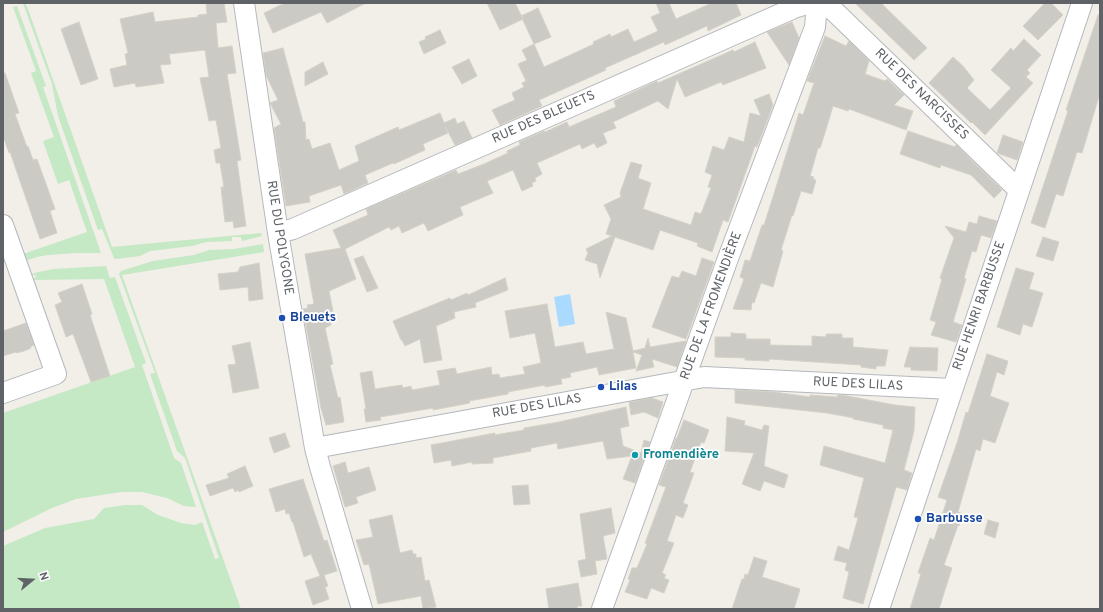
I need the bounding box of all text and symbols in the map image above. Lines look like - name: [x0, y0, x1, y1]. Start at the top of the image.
- street label: RUE DES NARCISSES: [871, 46, 971, 144]
- street label: RUE DES BLEUETS: [490, 88, 598, 148]
- street label: RUE DU POLYGONE: [262, 180, 296, 296]
- street label: RUE DE LA FROMENDIÈRE: [678, 230, 746, 382]
- street label: RUE HENRI BARBUSSE: [951, 239, 1009, 373]
- place label: Bleuets: [290, 310, 336, 326]
- marker: Bleuets: [277, 313, 287, 323]
- street label: RUE DES LILAS: [812, 375, 904, 395]
- place label: Lilas: [609, 379, 637, 395]
- marker: Lilas: [596, 382, 606, 392]
- street label: RUE DES LILAS: [491, 391, 583, 423]
- place label: Fromendière: [643, 447, 719, 463]
- marker: Fromendière: [630, 450, 640, 460]
- place label: Barbusse: [926, 511, 983, 527]
- marker: Barbusse: [913, 514, 923, 524]
- north arrow: [12, 560, 52, 600]
- text: N: [36, 570, 51, 582]

